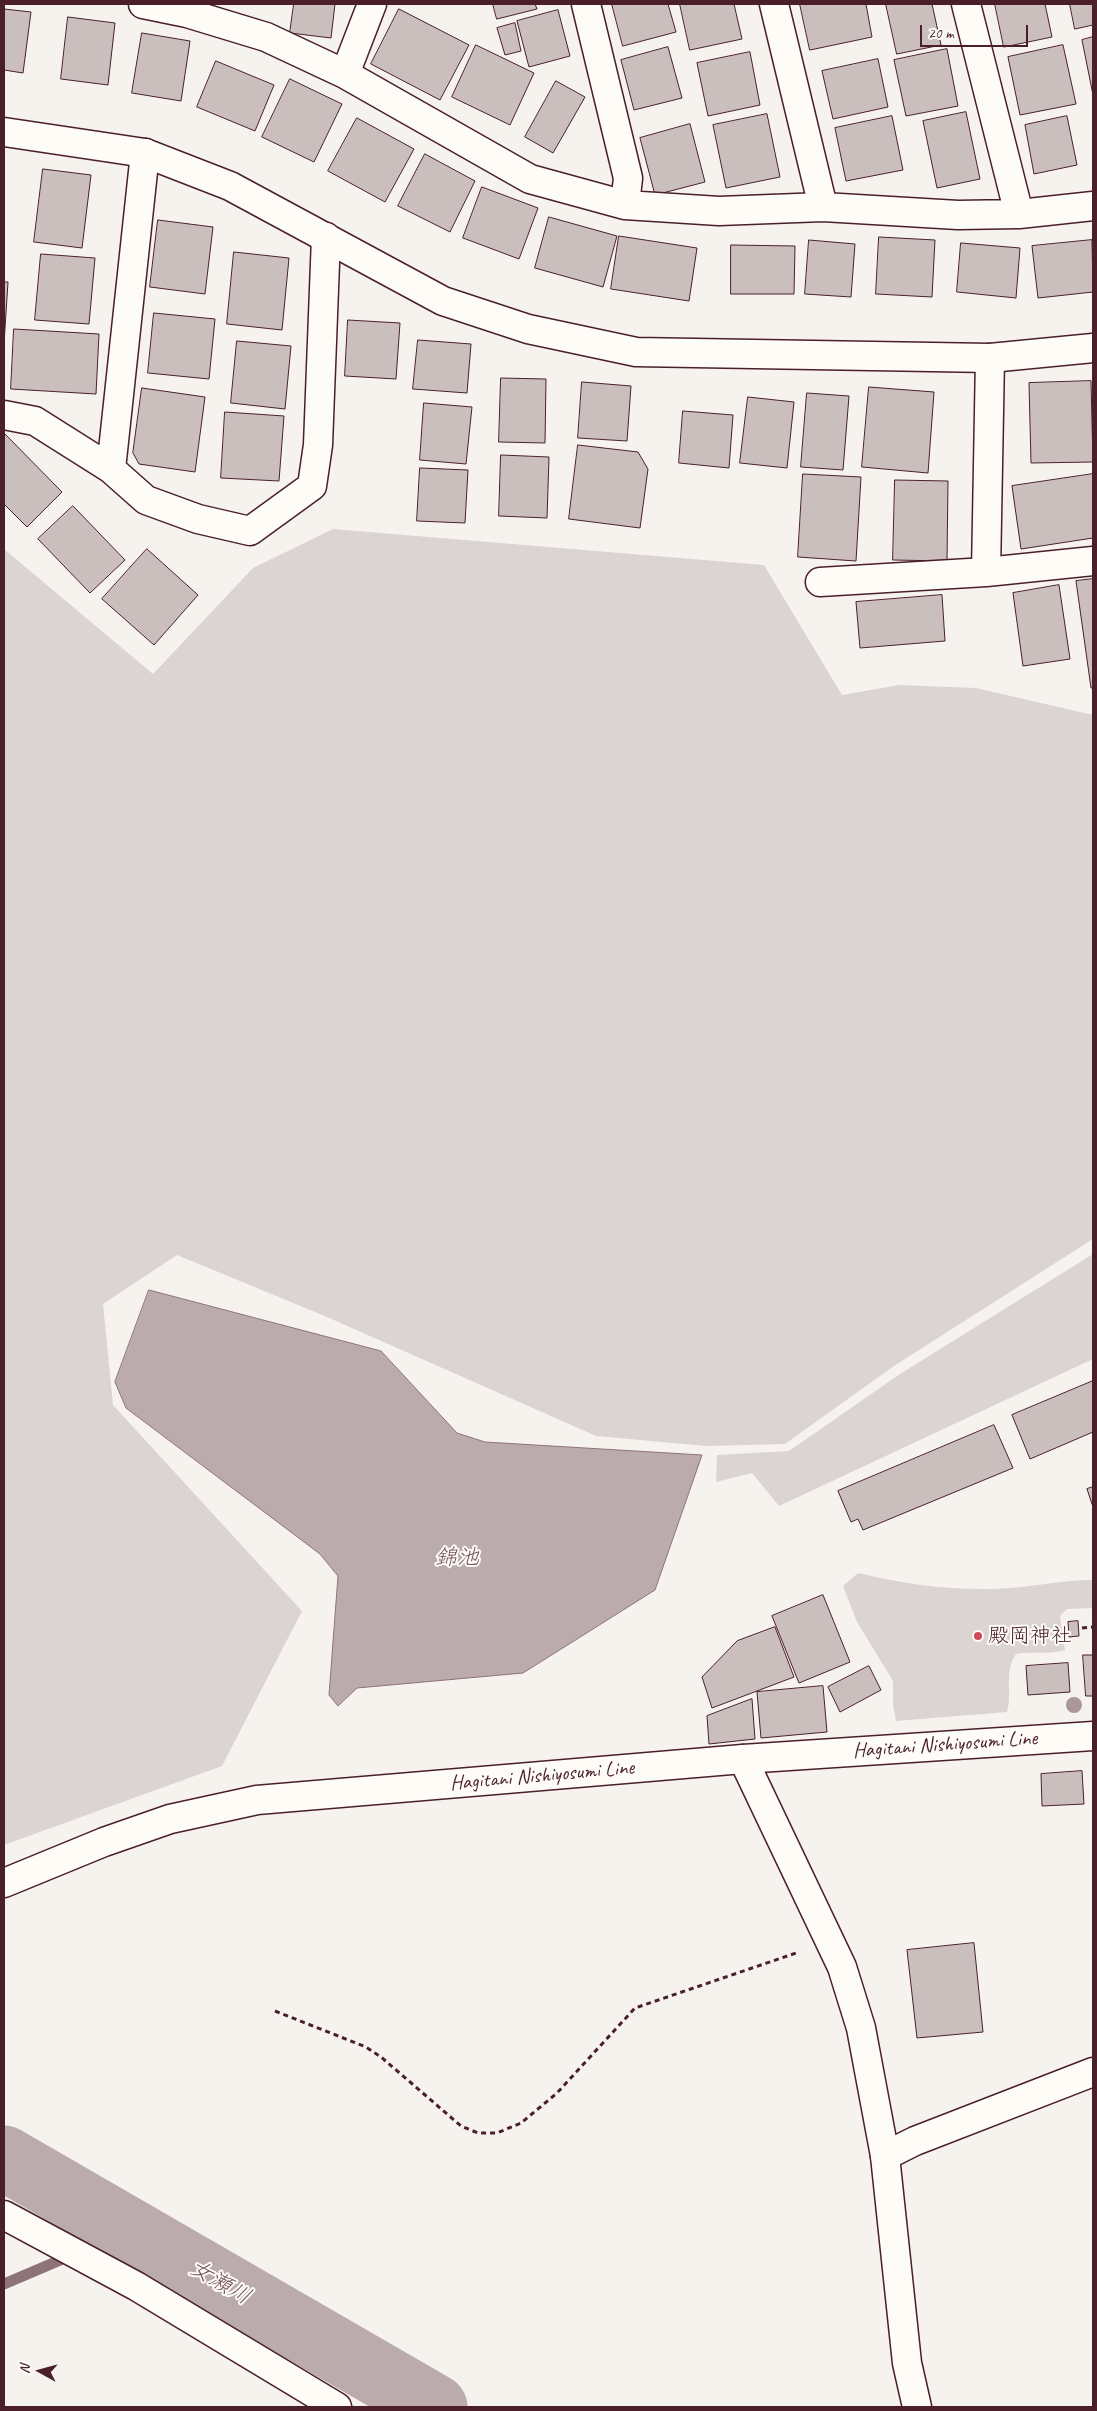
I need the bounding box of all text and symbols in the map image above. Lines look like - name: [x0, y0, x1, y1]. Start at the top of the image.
- scale bar: [922, 15, 1030, 47]
- text: 20 m: [928, 24, 954, 43]
- water label: 錦池: [435, 1545, 479, 1571]
- place label: 殿岡神社: [988, 1623, 1072, 1649]
- marker: 殿岡神社: [972, 1630, 984, 1642]
- street label: Hagitani Nishiyosumi Line: [852, 1726, 1038, 1764]
- street label: Hagitani Nishiyosumi Line: [449, 1755, 635, 1797]
- water label: 女瀬川: [185, 2255, 255, 2311]
- north arrow: [15, 2346, 65, 2396]
- text: N: [16, 2364, 34, 2374]

